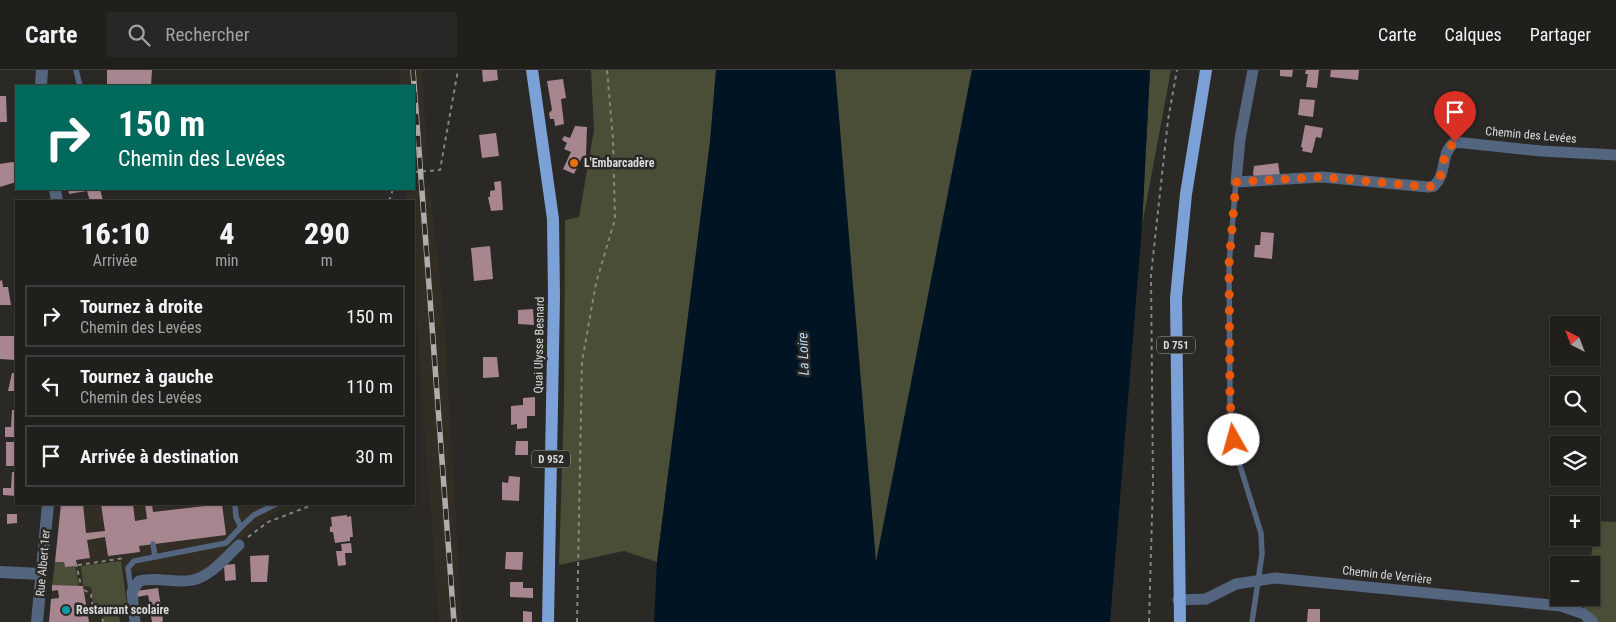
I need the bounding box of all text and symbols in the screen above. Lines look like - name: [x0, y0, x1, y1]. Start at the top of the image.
- search box: [107, 12, 457, 57]
- text: Carte: [25, 21, 77, 49]
- icon: search: [125, 21, 153, 49]
- text: Rechercher: [165, 23, 249, 46]
- text: Carte: [1378, 24, 1417, 45]
- text: Calques: [1445, 24, 1502, 45]
- text: Partager: [1530, 24, 1591, 45]
- pin: [1434, 91, 1476, 142]
- icon: arrive: [1441, 98, 1469, 126]
- text: 150 m: [118, 104, 205, 145]
- icon: right: [35, 105, 100, 170]
- street label: Chemin des Levées: [1485, 124, 1577, 146]
- text: Chemin des Levées: [118, 146, 286, 171]
- place label: L'Embarcadère: [584, 156, 655, 170]
- marker: L'Embarcadère: [568, 157, 580, 169]
- text: 16:10: [80, 216, 150, 251]
- text: 4: [219, 216, 234, 251]
- text: 290: [304, 216, 350, 251]
- text: Arrivée: [93, 251, 137, 270]
- text: min: [215, 251, 239, 270]
- text: m: [321, 251, 333, 270]
- text: Tournez à droite: [80, 295, 203, 318]
- street label: Quai Ulysse Besnard: [531, 296, 547, 394]
- icon: right: [37, 302, 65, 330]
- text: 150 m: [346, 305, 393, 328]
- north arrow: [1550, 316, 1600, 366]
- map controls: [1550, 316, 1600, 606]
- text: Chemin des Levées: [80, 318, 202, 337]
- water label: La Loire: [794, 332, 812, 376]
- road number: D 751: [1157, 336, 1195, 354]
- text: Tournez à gauche: [80, 365, 213, 388]
- icon: left: [37, 372, 65, 400]
- text: 110 m: [346, 375, 393, 398]
- button: search: [1550, 376, 1600, 426]
- text: Chemin des Levées: [80, 388, 202, 407]
- position arrow: [1207, 413, 1259, 465]
- button: layers: [1550, 436, 1600, 486]
- icon: arrive: [37, 442, 65, 470]
- text: Arrivée à destination: [80, 445, 239, 468]
- text: 30 m: [356, 445, 393, 468]
- road number: D 952: [532, 450, 570, 468]
- button: +: [1550, 496, 1600, 546]
- street label: Rue Albert 1er: [33, 529, 53, 597]
- button: −: [1550, 556, 1600, 606]
- street label: Chemin de Verrière: [1342, 563, 1433, 587]
- place label: Restaurant scolaire: [76, 603, 169, 617]
- marker: Restaurant scolaire: [60, 604, 72, 616]

